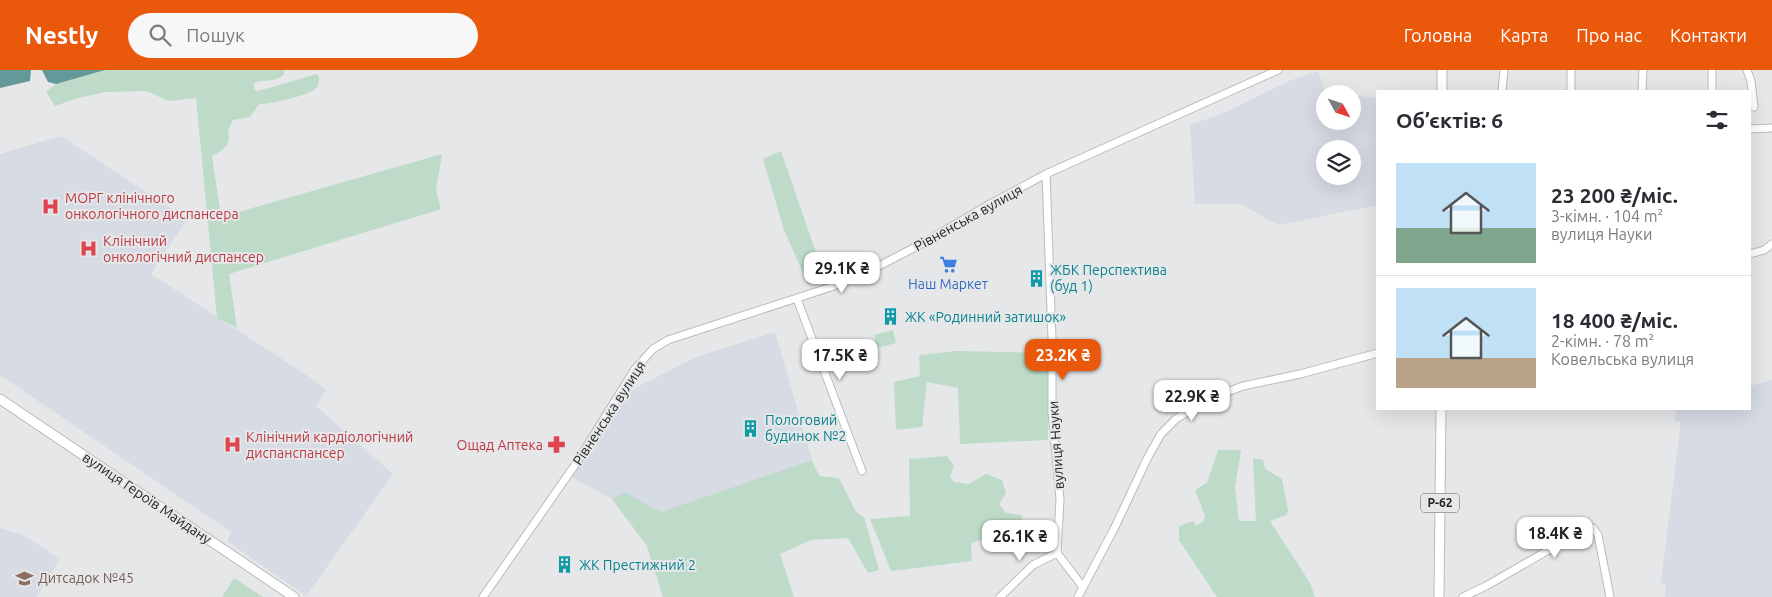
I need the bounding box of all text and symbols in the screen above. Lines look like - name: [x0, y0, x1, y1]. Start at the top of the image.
- search box: [128, 13, 478, 58]
- icon: search: [146, 21, 174, 49]
- text: Nestly: [25, 22, 98, 49]
- text: Пошук: [186, 24, 245, 46]
- text: Головна: [1404, 25, 1472, 45]
- text: Карта: [1500, 25, 1548, 45]
- text: Про нас: [1576, 25, 1642, 45]
- text: Контакти: [1670, 25, 1747, 45]
- north arrow: [1316, 85, 1361, 130]
- map controls: [1316, 85, 1361, 185]
- icon: filters: [1703, 106, 1731, 134]
- text: Об’єктів: 6: [1396, 108, 1503, 132]
- button: layers: [1316, 140, 1361, 185]
- street label: Рівненська вулиця: [911, 182, 1025, 254]
- icon: home: [1436, 183, 1496, 243]
- text: 23 200 ₴/міс.: [1551, 183, 1678, 207]
- place label: МОРГ клінічного онкологічного диспансера: [65, 190, 239, 222]
- hospital icon: МОРГ клінічного онкологічного диспансера: [41, 196, 61, 216]
- text: 3-кімн. · 104 m²: [1551, 207, 1663, 225]
- text: вулиця Науки: [1551, 225, 1652, 243]
- place label: Клінічний онкологічний диспансер: [103, 233, 264, 265]
- hospital icon: Клінічний онкологічний диспансер: [79, 239, 99, 259]
- pin: 29.1K ₴: [796, 252, 888, 294]
- supermarket icon: Наш Маркет: [938, 254, 958, 274]
- text: 29.1K ₴: [815, 259, 869, 277]
- place label: ЖБК Перспектива (буд 1): [1050, 262, 1167, 294]
- building icon: ЖБК Перспектива (буд 1): [1026, 268, 1046, 288]
- place label: Наш Маркет: [908, 276, 988, 292]
- building icon: ЖК «Родинний затишок»: [881, 307, 901, 327]
- icon: home: [1436, 308, 1496, 368]
- text: 18 400 ₴/міс.: [1551, 308, 1678, 332]
- place label: ЖК «Родинний затишок»: [905, 309, 1067, 325]
- text: 2-кімн. · 78 m²: [1551, 332, 1654, 350]
- pin: 17.5K ₴: [794, 338, 886, 381]
- pin: 23.2K ₴: [1017, 338, 1109, 381]
- text: 17.5K ₴: [813, 346, 867, 364]
- text: 23.2K ₴: [1036, 346, 1090, 364]
- text: Ковельська вулиця: [1551, 350, 1694, 368]
- street label: Рівненська вулиця: [569, 358, 649, 468]
- pin: 22.9K ₴: [1146, 380, 1238, 422]
- text: 22.9K ₴: [1165, 387, 1219, 405]
- street label: вулиця Науки: [1045, 400, 1067, 490]
- place label: Пологовий будинок №2: [765, 412, 846, 444]
- building icon: Пологовий будинок №2: [741, 418, 761, 438]
- place label: Клінічний кардіологічний диспанспансер: [246, 429, 413, 461]
- hospital icon: Клінічний кардіологічний диспанспансер: [222, 435, 242, 455]
- pharmacy icon: Ощад Аптека: [547, 435, 567, 455]
- place label: Ощад Аптека: [457, 437, 543, 453]
- street label: вулиця Героїв Майдану: [80, 449, 215, 547]
- road number: Р-62: [1421, 493, 1459, 512]
- pin: 18.4K ₴: [1509, 516, 1601, 559]
- pin: 26.1K ₴: [974, 520, 1066, 562]
- text: 18.4K ₴: [1528, 524, 1582, 542]
- text: 26.1K ₴: [993, 527, 1047, 545]
- building icon: ЖК Престижний 2: [555, 555, 575, 575]
- place label: ЖК Престижний 2: [579, 557, 696, 573]
- school or university icon: Дитсадок №45: [14, 568, 34, 588]
- place label: Дитсадок №45: [38, 570, 134, 586]

